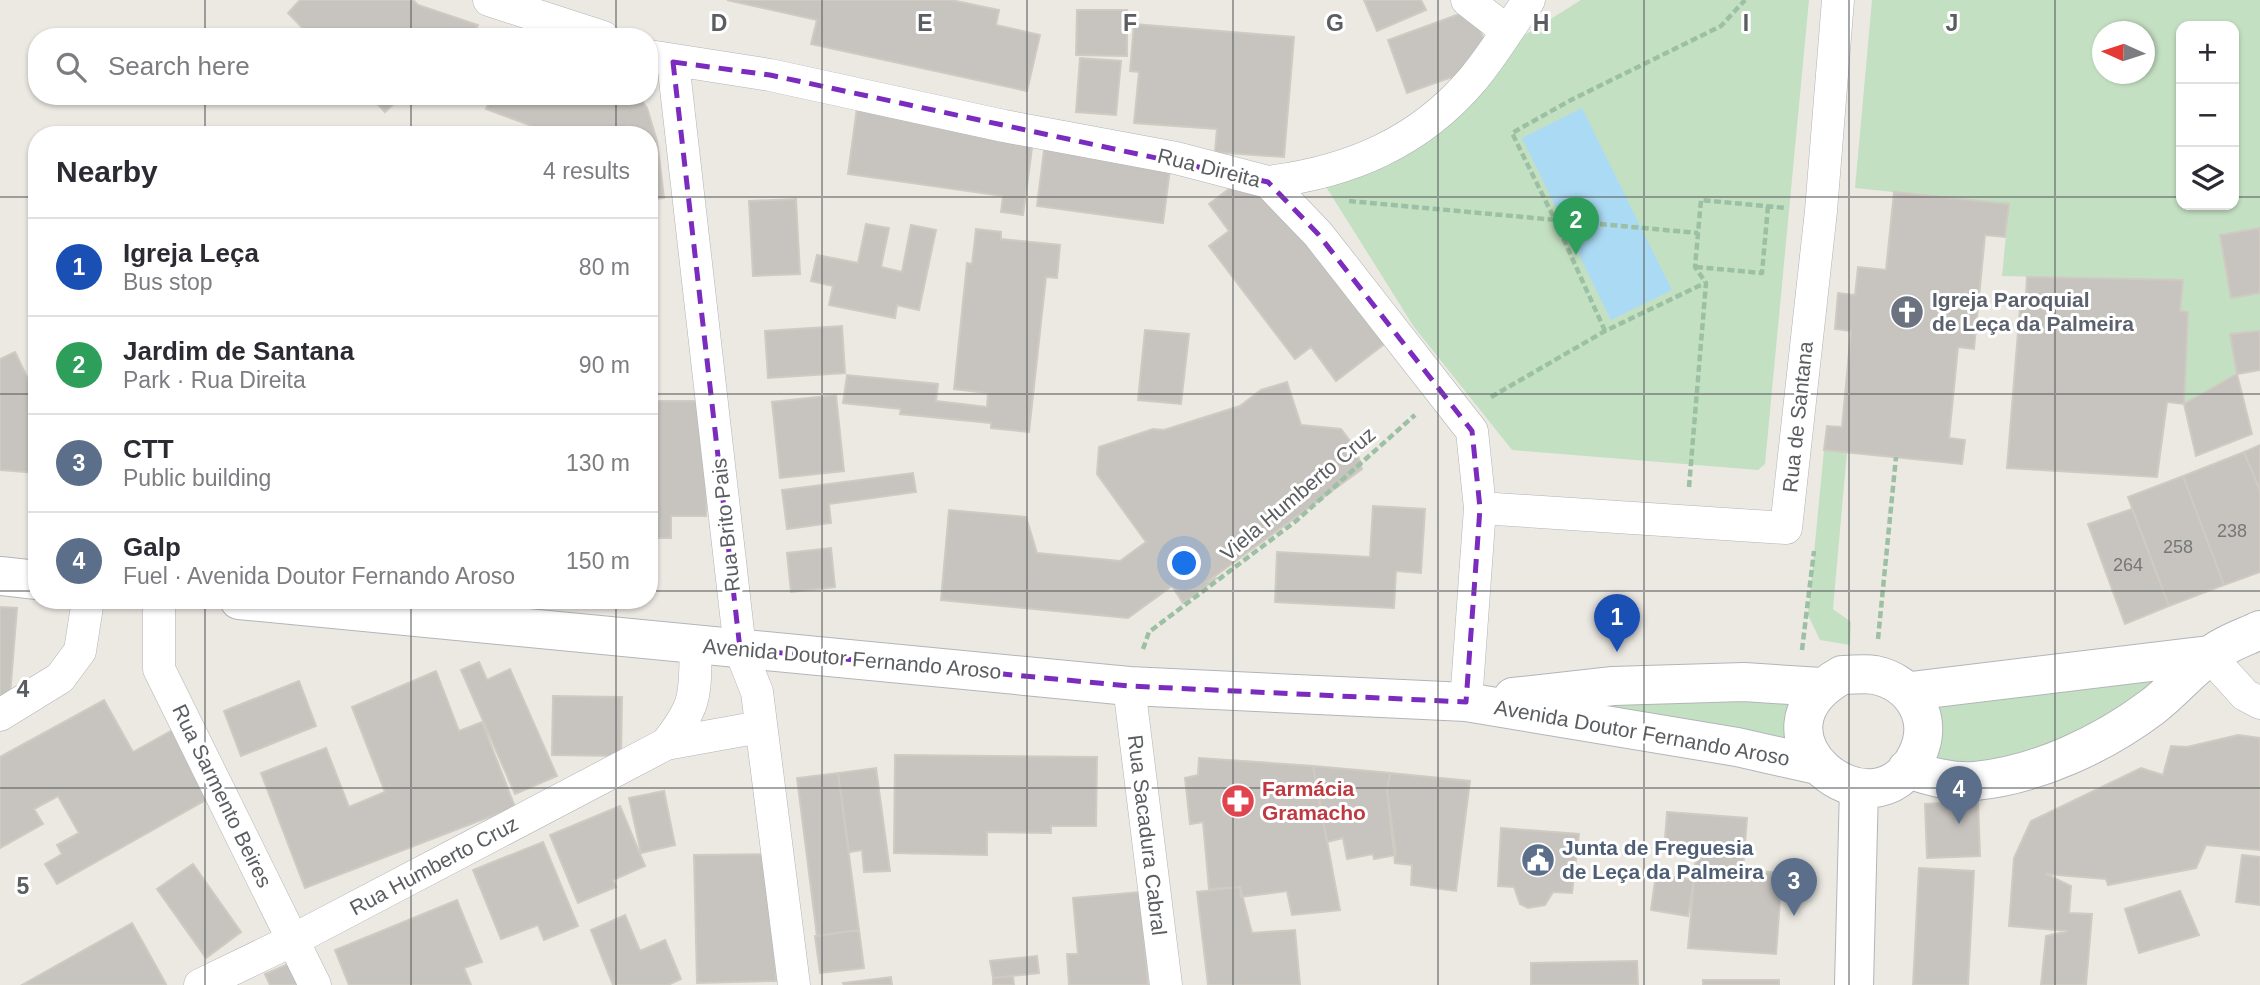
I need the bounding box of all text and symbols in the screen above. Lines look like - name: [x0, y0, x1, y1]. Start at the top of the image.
- text: D: [711, 10, 727, 36]
- text: E: [917, 10, 933, 36]
- text: F: [1123, 10, 1137, 36]
- text: G: [1326, 10, 1344, 36]
- text: H: [1533, 10, 1549, 36]
- text: I: [1743, 10, 1749, 36]
- text: J: [1946, 10, 1958, 36]
- north arrow: [2092, 21, 2155, 84]
- map controls: [2176, 21, 2239, 210]
- button: +: [2176, 21, 2239, 84]
- search box: [28, 28, 658, 105]
- icon: search: [52, 48, 90, 86]
- text: Search here: [108, 51, 250, 81]
- button: −: [2176, 84, 2239, 147]
- street label: Rua Direita: [1155, 144, 1263, 191]
- button: layers: [2176, 147, 2239, 210]
- text: Nearby: [56, 155, 158, 188]
- text: 4 results: [543, 158, 630, 184]
- pin: 2: [1553, 197, 1599, 255]
- text: Igreja Leça: [123, 238, 259, 268]
- text: 1: [73, 254, 85, 280]
- text: 80 m: [579, 254, 630, 280]
- text: Bus stop: [123, 269, 213, 295]
- place label: Igreja Paroquial de Leça da Palmeira: [1932, 288, 2134, 335]
- church icon: Igreja Paroquial de Leça da Palmeira: [1888, 293, 1926, 331]
- text: Jardim de Santana: [123, 336, 354, 366]
- street label: Rua de Santana: [1778, 340, 1817, 494]
- text: 2: [73, 352, 85, 378]
- text: 90 m: [579, 352, 630, 378]
- text: Park · Rua Direita: [123, 367, 306, 393]
- street label: Viela Humberto Cruz: [1216, 422, 1380, 565]
- text: CTT: [123, 434, 174, 464]
- text: 3: [73, 450, 85, 476]
- text: 130 m: [566, 450, 630, 476]
- street label: Rua Brito Pais: [707, 457, 744, 593]
- text: Public building: [123, 465, 271, 491]
- house number: 238: [2217, 521, 2247, 541]
- text: Galp: [123, 532, 181, 562]
- house number: 258: [2163, 537, 2193, 557]
- your location: [1167, 546, 1201, 580]
- text: 4: [73, 548, 85, 574]
- text: 150 m: [566, 548, 630, 574]
- house number: 264: [2113, 555, 2143, 575]
- text: Fuel · Avenida Doutor Fernando Aroso: [123, 563, 515, 589]
- pin: 1: [1594, 594, 1640, 652]
- street label: Avenida Doutor Fernando Aroso: [702, 634, 1002, 683]
- text: 4: [17, 676, 30, 702]
- street label: Avenida Doutor Fernando Aroso: [1493, 695, 1792, 770]
- street label: Rua Sarmento Beires: [168, 701, 277, 891]
- street label: Rua Sacadura Cabral: [1124, 733, 1171, 937]
- pin: 4: [1936, 766, 1982, 824]
- place label: Farmácia Gramacho: [1262, 777, 1366, 824]
- pharmacy icon: Farmácia Gramacho: [1219, 782, 1257, 820]
- street label: Rua Humberto Cruz: [346, 812, 522, 920]
- place label: Junta de Freguesia de Leça da Palmeira: [1562, 836, 1764, 883]
- public building icon: Junta de Freguesia de Leça da Palmeira: [1519, 841, 1557, 879]
- pin: 3: [1771, 858, 1817, 916]
- text: 5: [17, 873, 30, 899]

